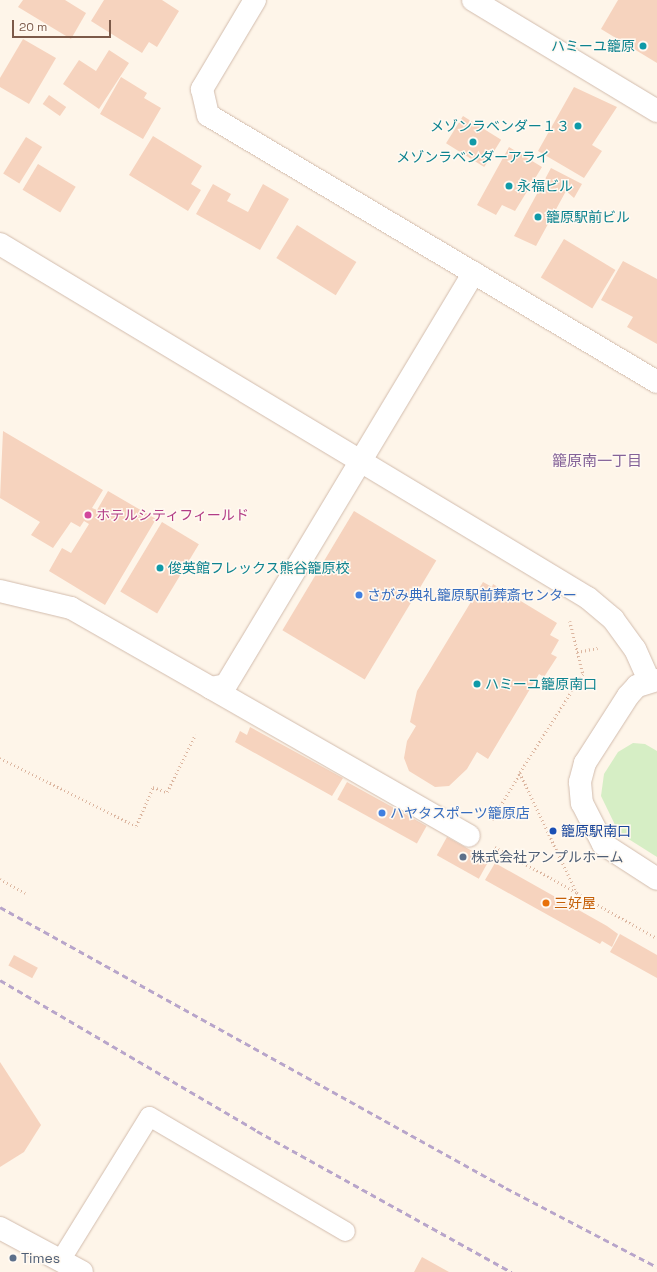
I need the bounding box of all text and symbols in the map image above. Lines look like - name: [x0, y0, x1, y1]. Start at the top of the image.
- scale bar: [14, 12, 113, 38]
- text: 20 m: [19, 19, 47, 35]
- place label: ハミーユ籠原: [551, 38, 635, 54]
- marker: ハミーユ籠原: [638, 41, 648, 51]
- place label: メゾンラベンダー１３: [430, 118, 570, 134]
- marker: メゾンラベンダー１３: [573, 121, 583, 131]
- marker: メゾンラベンダーアライ: [468, 137, 478, 147]
- place label: メゾンラベンダーアライ: [396, 149, 550, 165]
- place label: 永福ビル: [517, 178, 573, 194]
- marker: 永福ビル: [504, 181, 514, 191]
- place label: 籠原駅前ビル: [546, 209, 630, 225]
- marker: 籠原駅前ビル: [533, 212, 543, 222]
- district label: 籠原南一丁目: [552, 452, 642, 470]
- place label: ホテルシティフィールド: [96, 507, 250, 523]
- marker: ホテルシティフィールド: [83, 510, 93, 520]
- place label: 俊英館フレックス熊谷籠原校: [168, 560, 350, 576]
- marker: 俊英館フレックス熊谷籠原校: [155, 563, 165, 573]
- place label: さがみ典礼籠原駅前葬斎センター: [367, 587, 577, 603]
- marker: さがみ典礼籠原駅前葬斎センター: [354, 590, 364, 600]
- place label: ハミーユ籠原南口: [485, 676, 597, 692]
- marker: ハミーユ籠原南口: [472, 679, 482, 689]
- place label: ハヤタスポーツ籠原店: [390, 805, 530, 821]
- marker: ハヤタスポーツ籠原店: [377, 808, 387, 818]
- place label: 籠原駅南口: [561, 823, 631, 839]
- marker: 籠原駅南口: [548, 826, 558, 836]
- place label: 株式会社アンプルホーム: [471, 849, 625, 865]
- marker: 株式会社アンプルホーム: [458, 852, 468, 862]
- place label: 三好屋: [554, 895, 596, 911]
- marker: 三好屋: [541, 898, 551, 908]
- place label: Times: [21, 1250, 60, 1266]
- marker: Times: [8, 1253, 18, 1263]

